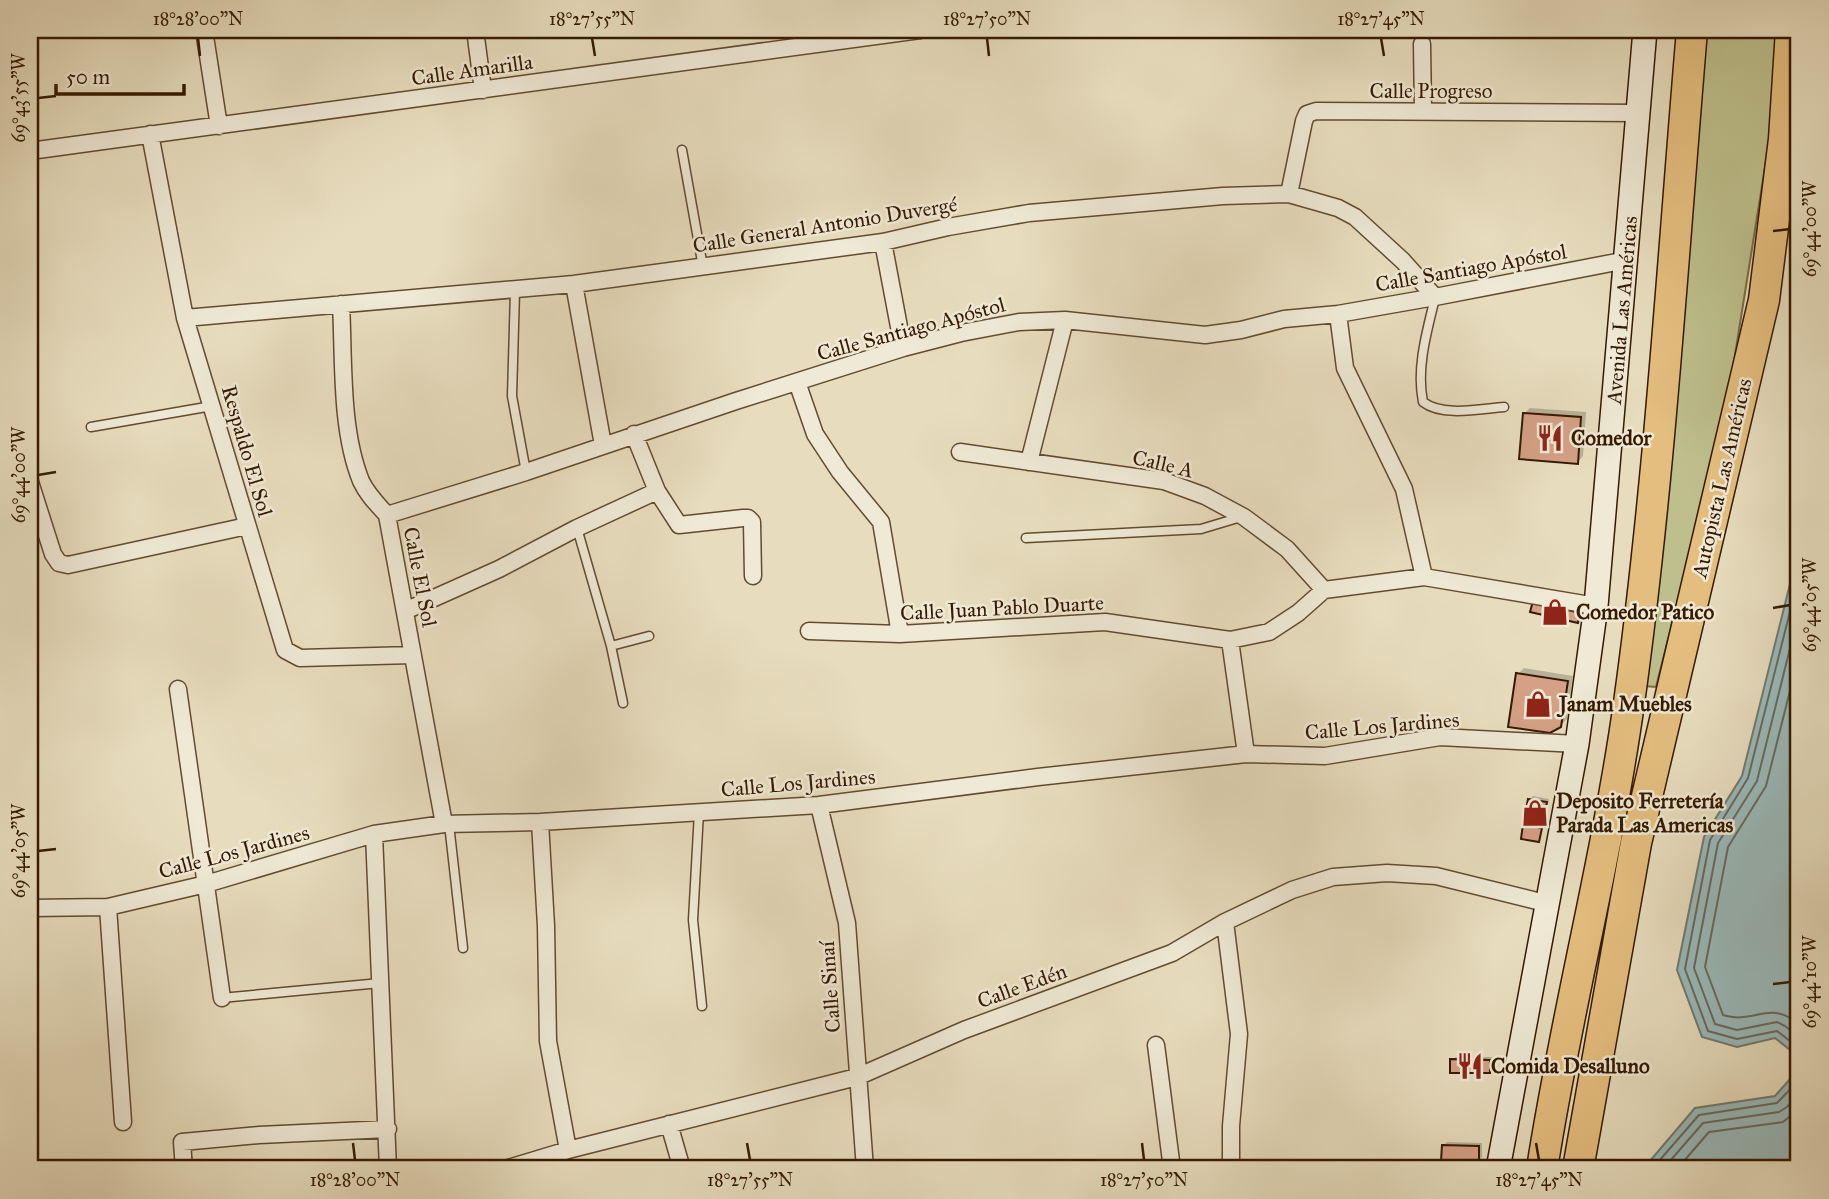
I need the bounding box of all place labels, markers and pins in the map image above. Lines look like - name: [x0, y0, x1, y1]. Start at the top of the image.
- restaurant icon: Comedor: [1535, 423, 1565, 453]
- place label: Comedor: [1571, 425, 1653, 451]
- shop icon: Comedor Patico: [1540, 597, 1570, 627]
- place label: Comedor Patico: [1576, 599, 1714, 625]
- shop icon: Janam Muebles: [1523, 689, 1553, 719]
- place label: Janam Muebles: [1556, 691, 1692, 718]
- place label: Deposito Ferretería Parada Las Americas: [1556, 788, 1734, 838]
- shop icon: Deposito Ferretería Parada Las Americas: [1520, 798, 1550, 828]
- restaurant icon: Comida Desalluno: [1455, 1051, 1485, 1081]
- place label: Comida Desalluno: [1491, 1053, 1650, 1079]

